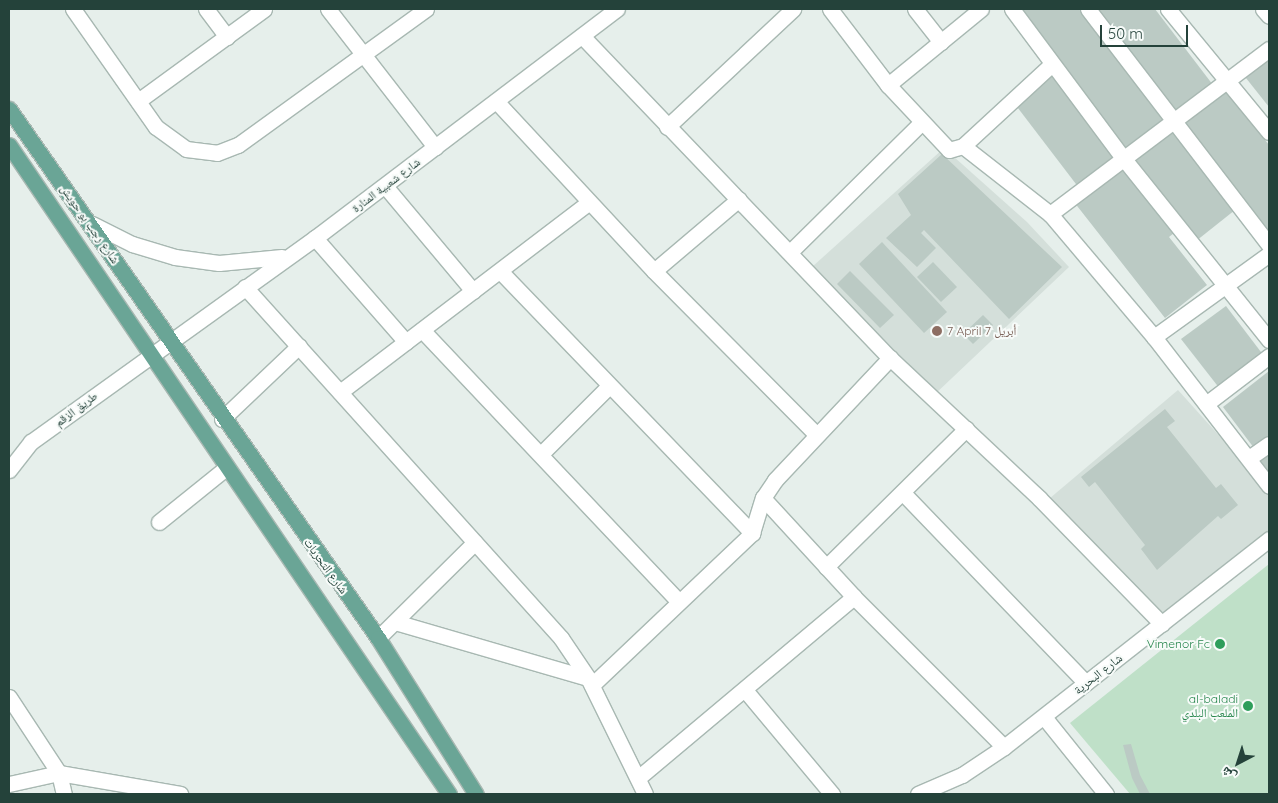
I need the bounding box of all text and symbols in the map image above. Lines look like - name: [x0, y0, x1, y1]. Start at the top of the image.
- scale bar: [1103, 15, 1190, 47]
- text: 50 m: [1108, 24, 1143, 43]
- street label: شارع شعبية المنارة: [349, 155, 423, 215]
- street label: شارع رجب بو حويش: [57, 182, 123, 266]
- place label: 7 April 7 أبريل: [947, 324, 1016, 338]
- marker: 7 April 7 أبريل: [931, 325, 943, 337]
- street label: طريق الزقم: [52, 388, 100, 430]
- street label: شارع التحريات: [301, 535, 351, 597]
- place label: Vimenor Fc: [1147, 637, 1210, 651]
- marker: Vimenor Fc: [1214, 638, 1226, 650]
- street label: شارع البحرية: [1071, 651, 1125, 697]
- place label: al-baladi الملعب البلدي: [1182, 692, 1238, 720]
- marker: al-baladi الملعب البلدي: [1242, 700, 1254, 712]
- north arrow: [1213, 738, 1263, 788]
- text: ش: [1217, 763, 1240, 786]

